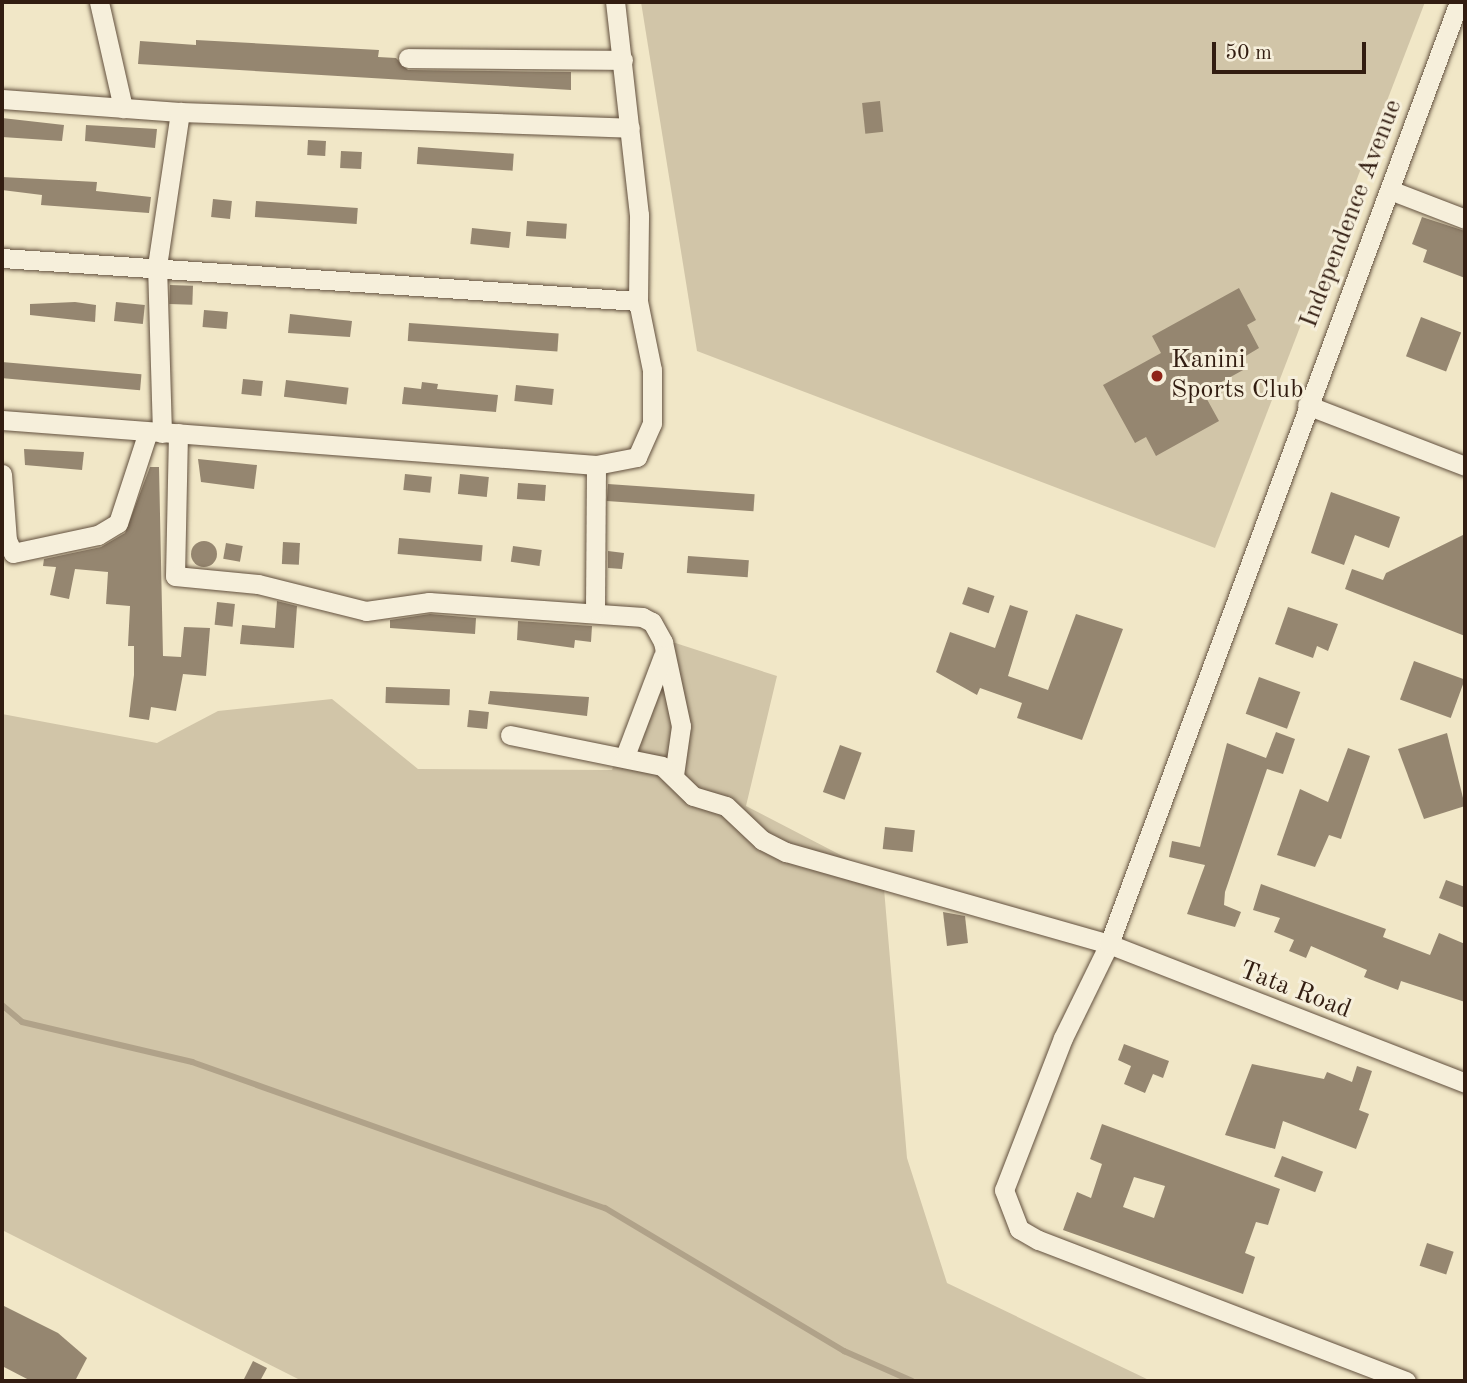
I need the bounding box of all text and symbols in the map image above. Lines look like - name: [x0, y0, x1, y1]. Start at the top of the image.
- scale bar: [1215, 28, 1369, 72]
- text: 50 m: [1225, 43, 1272, 64]
- street label: Independence Avenue: [1294, 95, 1410, 333]
- place label: Kanini Sports Club: [1171, 345, 1303, 406]
- marker: Kanini Sports Club: [1149, 368, 1165, 384]
- street label: Tata Road: [1235, 955, 1355, 1027]

